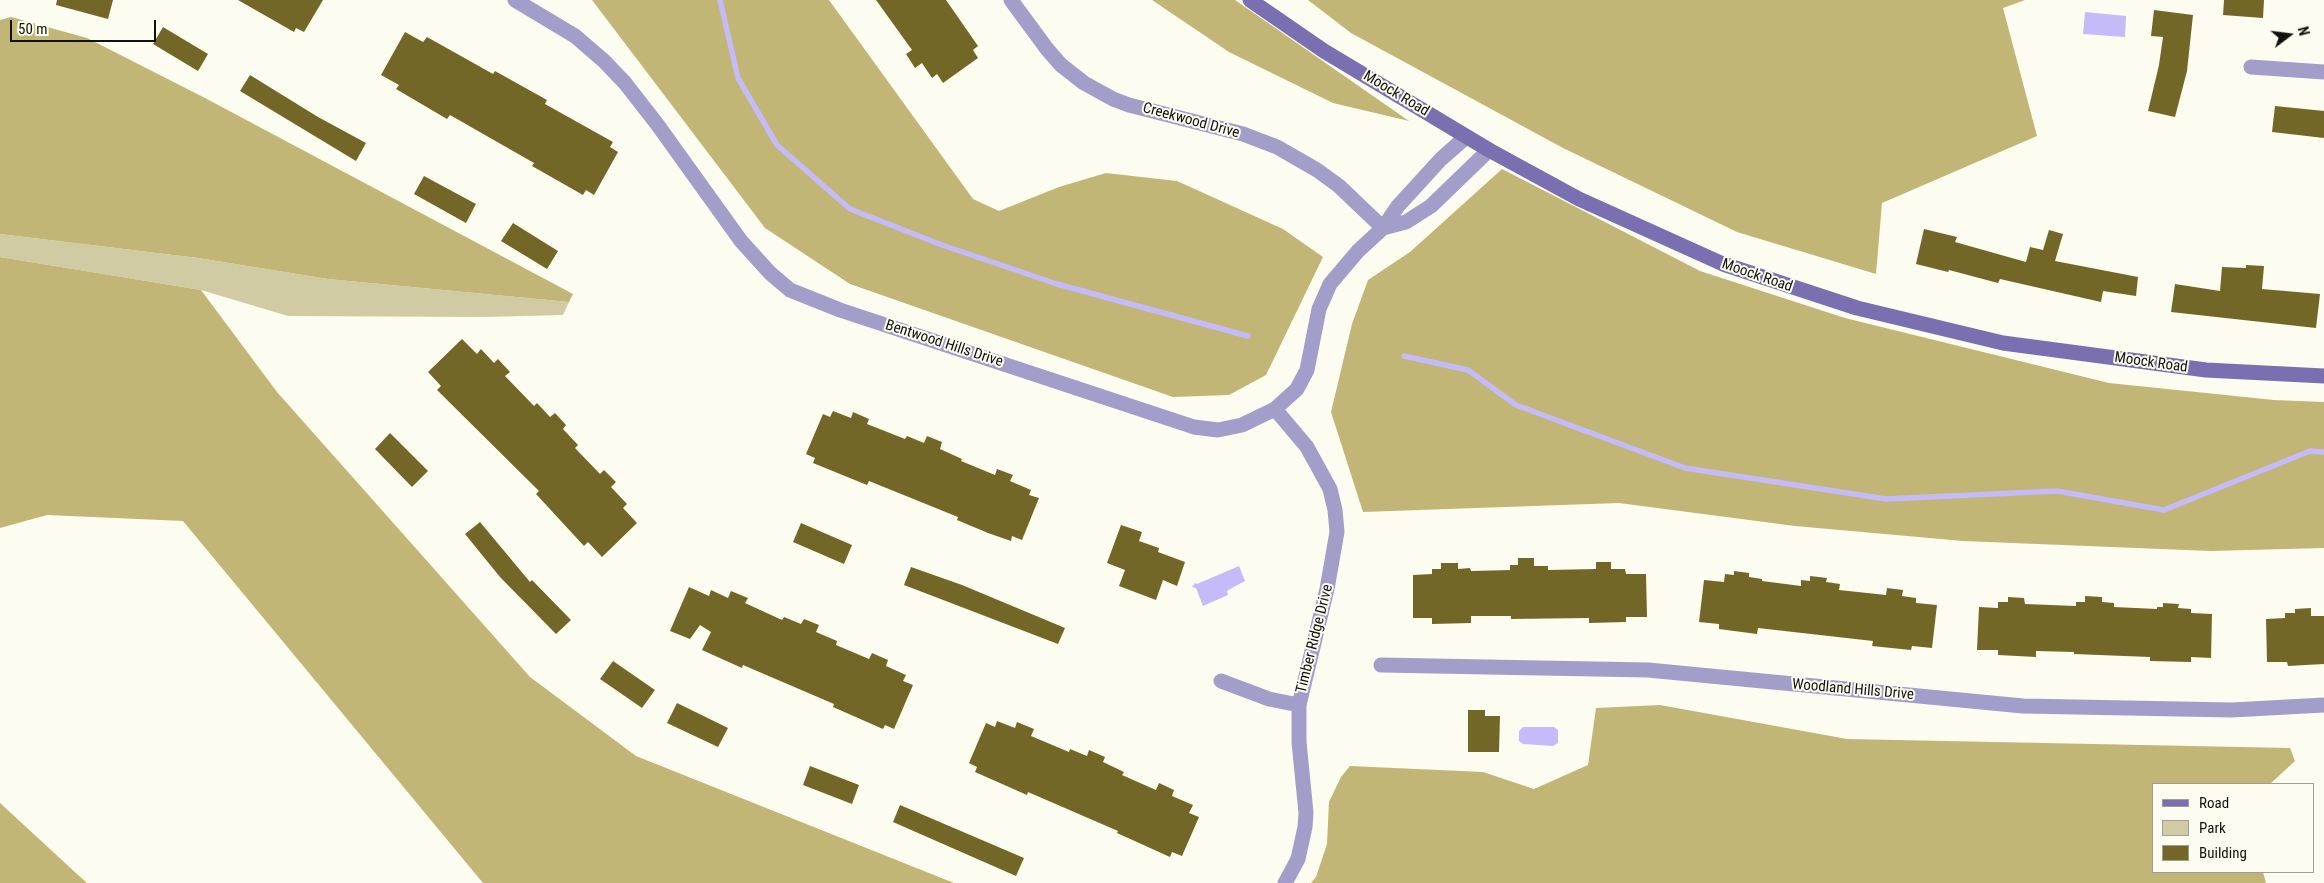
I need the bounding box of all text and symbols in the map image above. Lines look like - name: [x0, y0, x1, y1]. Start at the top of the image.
- scale bar: [12, 10, 159, 42]
- north arrow: [2264, 10, 2314, 60]
- text: 50 m: [18, 20, 48, 38]
- text: N: [2295, 25, 2312, 37]
- street label: Moock Road: [1360, 67, 1432, 121]
- street label: Creekwood Drive: [1141, 99, 1241, 143]
- street label: Moock Road: [1719, 256, 1795, 296]
- street label: Bentwood Hills Drive: [883, 317, 1005, 371]
- street label: Moock Road: [2113, 349, 2189, 377]
- street label: Timber Ridge Drive: [1293, 583, 1337, 695]
- street label: Woodland Hills Drive: [1791, 676, 1915, 704]
- legend: [2152, 783, 2314, 873]
- text: Road: [2199, 794, 2229, 812]
- text: Park: [2199, 819, 2226, 837]
- text: Building: [2199, 844, 2247, 862]

